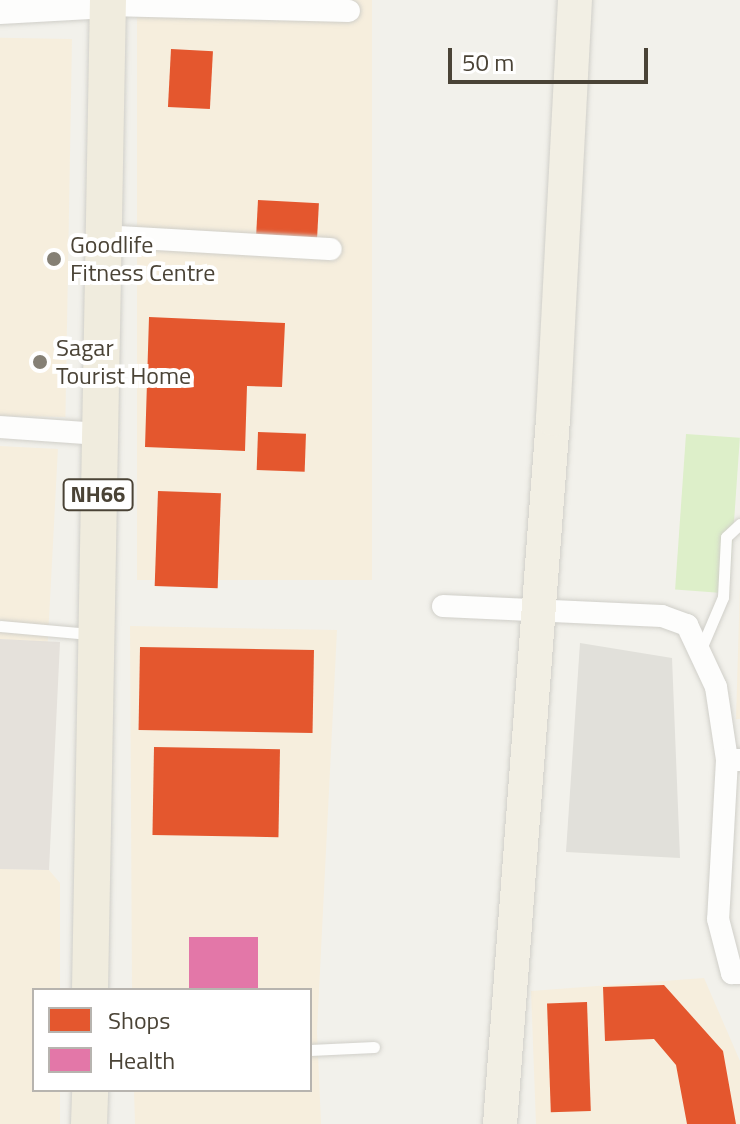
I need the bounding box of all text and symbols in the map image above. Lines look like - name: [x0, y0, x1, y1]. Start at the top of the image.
- scale bar: [452, 32, 652, 82]
- text: 50 m: [462, 44, 514, 80]
- place label: Goodlife Fitness Centre: [70, 231, 215, 287]
- marker: Goodlife Fitness Centre: [45, 250, 63, 268]
- place label: Sagar Tourist Home: [56, 334, 191, 390]
- marker: Sagar Tourist Home: [31, 353, 49, 371]
- road number: NH66: [62, 477, 134, 513]
- legend: [32, 988, 312, 1092]
- text: Shops: [108, 1002, 170, 1038]
- text: Health: [108, 1042, 175, 1078]

